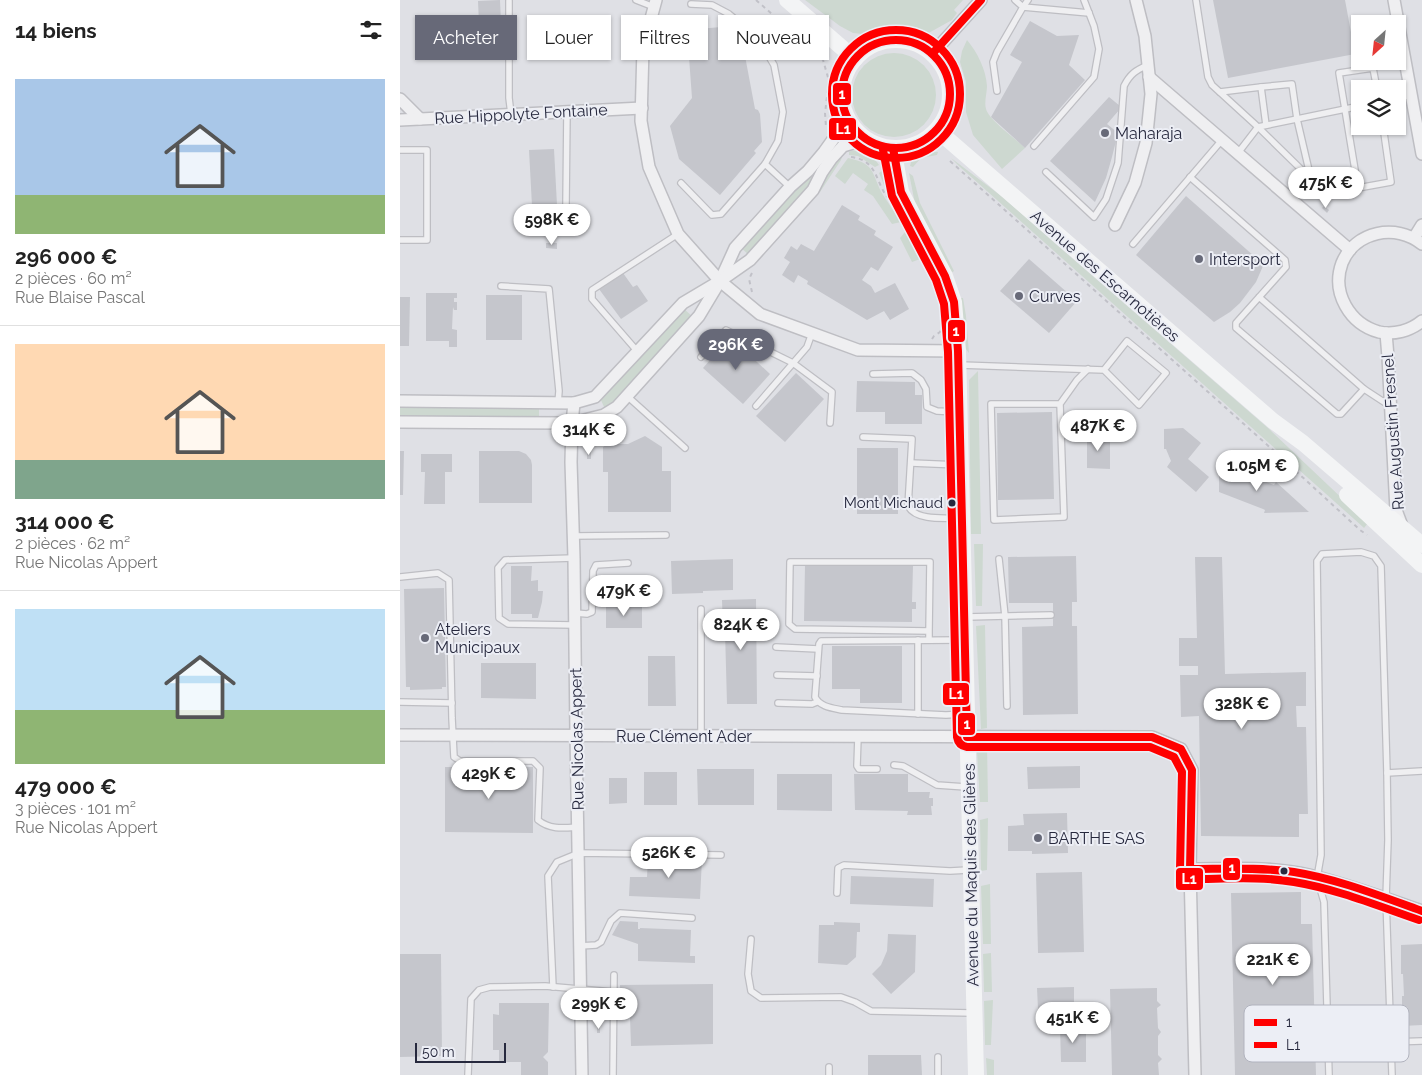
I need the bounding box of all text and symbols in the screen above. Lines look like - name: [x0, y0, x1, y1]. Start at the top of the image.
- chip: Acheter: [415, 15, 517, 60]
- chip: Louer: [527, 15, 611, 60]
- chip: Filtres: [621, 15, 708, 60]
- chip: Nouveau: [718, 15, 829, 60]
- north arrow: [1351, 15, 1406, 70]
- map controls: [1351, 15, 1406, 135]
- icon: filters: [357, 16, 385, 44]
- text: 14 biens: [15, 18, 97, 43]
- button: layers: [1351, 80, 1406, 135]
- line badge: 1: [832, 82, 852, 106]
- text: 1: [839, 86, 846, 102]
- street label: Rue Hippolyte Fontaine: [434, 100, 608, 128]
- icon: home: [155, 111, 245, 201]
- line badge: L1: [828, 117, 857, 141]
- text: L1: [835, 121, 851, 137]
- place label: Maharaja: [1115, 124, 1182, 143]
- marker: Maharaja: [1099, 127, 1111, 139]
- pin: 475K €: [1285, 166, 1367, 209]
- text: 475K €: [1299, 173, 1353, 192]
- pin: 598K €: [511, 204, 593, 246]
- street label: Avenue des Escarnotières: [1027, 206, 1184, 346]
- text: 598K €: [524, 210, 580, 229]
- text: 296 000 €: [15, 244, 117, 269]
- place label: Intersport: [1209, 250, 1281, 269]
- marker: Intersport: [1193, 253, 1205, 265]
- text: 2 pièces · 60 m²: [15, 269, 132, 288]
- place label: Curves: [1029, 287, 1081, 306]
- text: Rue Blaise Pascal: [15, 288, 145, 307]
- marker: Curves: [1013, 290, 1025, 302]
- line badge: 1: [947, 319, 966, 343]
- text: 1: [953, 323, 960, 339]
- pin: 296K €: [695, 328, 777, 371]
- text: 296K €: [708, 335, 764, 354]
- street label: Rue Augustin Fresnel: [1378, 353, 1408, 511]
- icon: home: [155, 377, 245, 467]
- pin: 487K €: [1057, 410, 1139, 452]
- pin: 314K €: [548, 414, 630, 456]
- text: 487K €: [1071, 416, 1125, 435]
- text: 314K €: [562, 420, 616, 439]
- pin: 1.05M €: [1211, 450, 1303, 492]
- text: 1.05M €: [1227, 456, 1287, 475]
- place label: Mont Michaud: [844, 494, 943, 512]
- marker: Mont Michaud: [947, 498, 957, 508]
- text: 314 000 €: [15, 509, 115, 534]
- text: 2 pièces · 62 m²: [15, 534, 130, 553]
- text: Rue Nicolas Appert: [15, 553, 158, 572]
- pin: 479K €: [583, 574, 665, 617]
- text: 479K €: [597, 581, 651, 600]
- pin: 824K €: [700, 608, 782, 651]
- text: 824K €: [714, 615, 768, 634]
- place label: Ateliers Municipaux: [435, 620, 520, 657]
- marker: Ateliers Municipaux: [419, 632, 431, 644]
- icon: home: [155, 642, 245, 732]
- street label: Rue Nicolas Appert: [566, 667, 588, 810]
- line badge: L1: [942, 682, 970, 706]
- text: L1: [948, 686, 964, 702]
- pin: 328K €: [1201, 688, 1283, 730]
- text: 328K €: [1215, 694, 1269, 713]
- line badge: 1: [957, 712, 976, 736]
- text: 1: [964, 716, 971, 732]
- street label: Rue Clément Ader: [616, 727, 752, 746]
- pin: 429K €: [448, 758, 530, 800]
- street label: Avenue du Maquis des Glières: [960, 763, 982, 987]
- text: 429K €: [462, 764, 516, 783]
- text: 479 000 €: [15, 774, 117, 799]
- text: 3 pièces · 101 m²: [15, 799, 136, 818]
- text: Rue Nicolas Appert: [15, 818, 158, 837]
- place label: BARTHE SAS: [1048, 829, 1145, 848]
- marker: BARTHE SAS: [1032, 832, 1044, 844]
- pin: 526K €: [628, 836, 710, 879]
- text: 526K €: [642, 843, 696, 862]
- line badge: 1: [1222, 857, 1241, 881]
- text: 1: [1229, 860, 1236, 876]
- unlabelled marker: [1279, 866, 1289, 876]
- line badge: L1: [1175, 867, 1204, 891]
- text: L1: [1181, 871, 1197, 887]
- pin: 221K €: [1232, 944, 1314, 986]
- text: 221K €: [1246, 950, 1300, 969]
- pin: 299K €: [558, 988, 640, 1030]
- text: 299K €: [572, 994, 627, 1013]
- pin: 451K €: [1032, 1002, 1114, 1044]
- legend: [1244, 1005, 1409, 1062]
- text: 451K €: [1046, 1008, 1100, 1027]
- text: 1: [1286, 1014, 1292, 1030]
- text: L1: [1286, 1037, 1300, 1053]
- scale bar: [415, 1040, 506, 1063]
- text: 50 m: [422, 1044, 455, 1060]

